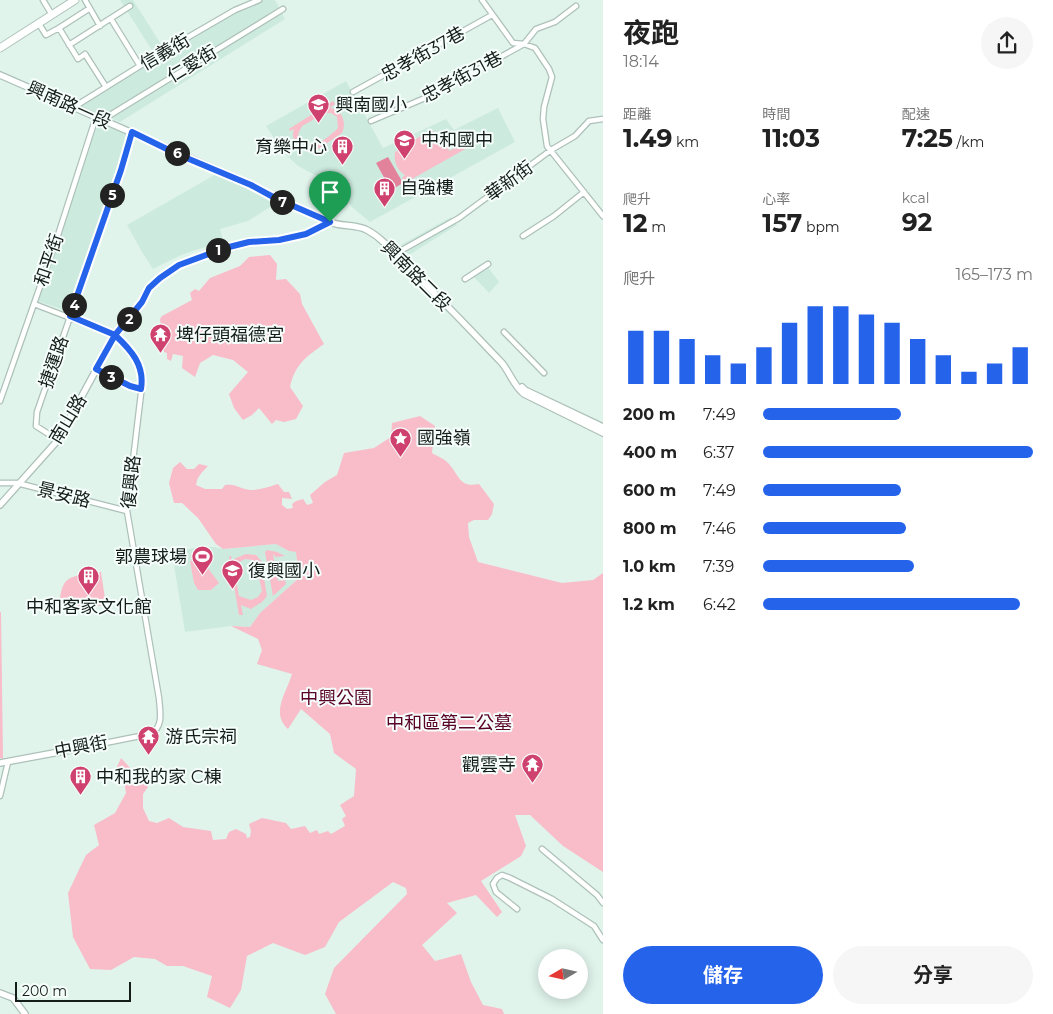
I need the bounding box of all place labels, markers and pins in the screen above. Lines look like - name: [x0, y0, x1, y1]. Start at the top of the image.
- school or university icon: 興南國小: [307, 93, 331, 124]
- place label: 興南國小: [335, 94, 407, 116]
- school or university icon: 中和國中: [393, 128, 417, 159]
- place label: 中和國中: [421, 129, 493, 151]
- building icon: 育樂中心: [331, 135, 355, 166]
- place label: 育樂中心: [255, 136, 327, 158]
- pin: 6: [164, 140, 190, 166]
- pin: [309, 171, 351, 222]
- building icon: 自強樓: [372, 176, 396, 207]
- place label: 自強樓: [400, 177, 454, 199]
- pin: 5: [100, 182, 124, 208]
- pin: 7: [270, 190, 294, 214]
- pin: 1: [206, 238, 230, 262]
- pin: 4: [62, 292, 86, 318]
- pin: 2: [116, 306, 142, 332]
- temple icon: 埤仔頭福德宮: [148, 323, 172, 354]
- place label: 埤仔頭福德宮: [176, 324, 284, 346]
- pin: 3: [98, 364, 124, 390]
- place icon: 國強嶺: [389, 426, 413, 457]
- place label: 國強嶺: [417, 427, 471, 449]
- sports icon: 郭農球場: [191, 545, 215, 576]
- place label: 郭農球場: [115, 546, 187, 568]
- school or university icon: 復興國小: [220, 559, 244, 590]
- place label: 復興國小: [248, 560, 320, 582]
- building icon: 中和客家文化館: [77, 565, 101, 596]
- place label: 中和客家文化館: [26, 596, 152, 618]
- temple icon: 游氏宗祠: [137, 725, 161, 756]
- place label: 游氏宗祠: [165, 726, 237, 748]
- temple icon: 觀雲寺: [520, 753, 544, 784]
- place label: 觀雲寺: [462, 754, 516, 776]
- building icon: 中和我的家 C棟: [68, 765, 92, 796]
- place label: 中和我的家 C棟: [96, 766, 221, 788]

